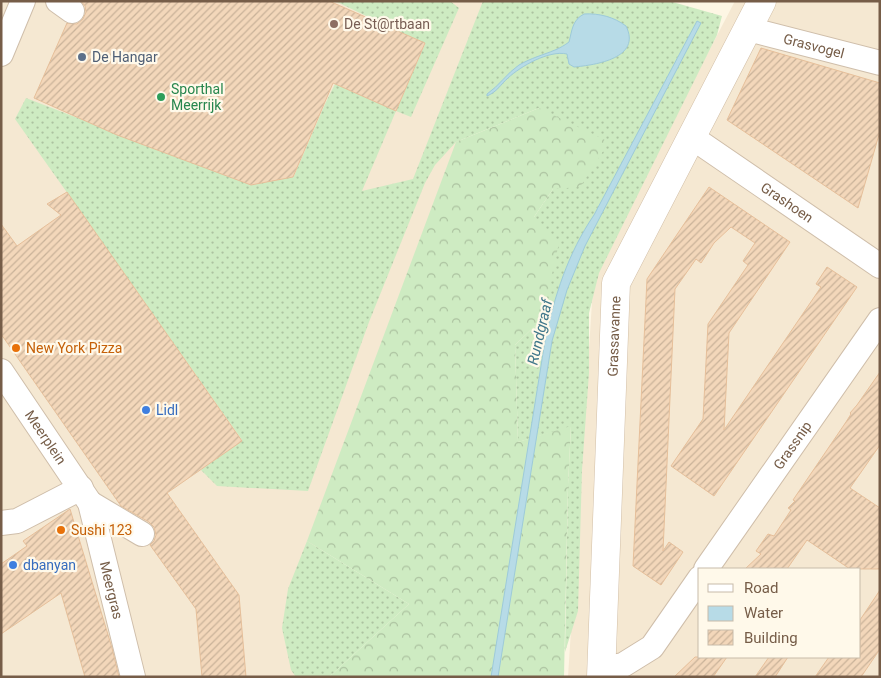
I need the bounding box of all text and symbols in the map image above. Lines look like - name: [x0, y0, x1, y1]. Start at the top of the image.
- place label: De St@rtbaan: [344, 16, 430, 32]
- marker: De St@rtbaan: [328, 18, 340, 30]
- street label: Grasvogel: [782, 30, 846, 61]
- place label: De Hangar: [92, 49, 158, 65]
- marker: De Hangar: [76, 51, 88, 63]
- place label: Sporthal Meerrijk: [171, 81, 224, 113]
- marker: Sporthal Meerrijk: [155, 91, 167, 103]
- street label: Grashoen: [758, 179, 816, 226]
- water label: Rundgraaf: [524, 295, 557, 367]
- street label: Grassavanne: [604, 296, 624, 377]
- place label: New York Pizza: [26, 340, 122, 356]
- marker: New York Pizza: [10, 342, 22, 354]
- place label: Lidl: [156, 402, 178, 418]
- marker: Lidl: [140, 404, 152, 416]
- street label: Meerplein: [22, 407, 70, 467]
- street label: Grassnip: [770, 418, 815, 472]
- place label: Sushi 123: [71, 522, 132, 538]
- marker: Sushi 123: [55, 524, 67, 536]
- place label: dbanyan: [23, 557, 76, 573]
- marker: dbanyan: [7, 559, 19, 571]
- street label: Meergras: [97, 560, 126, 621]
- legend: [698, 568, 861, 658]
- text: Road: [744, 579, 778, 597]
- text: Water: [744, 604, 783, 622]
- text: Building: [744, 629, 798, 647]

